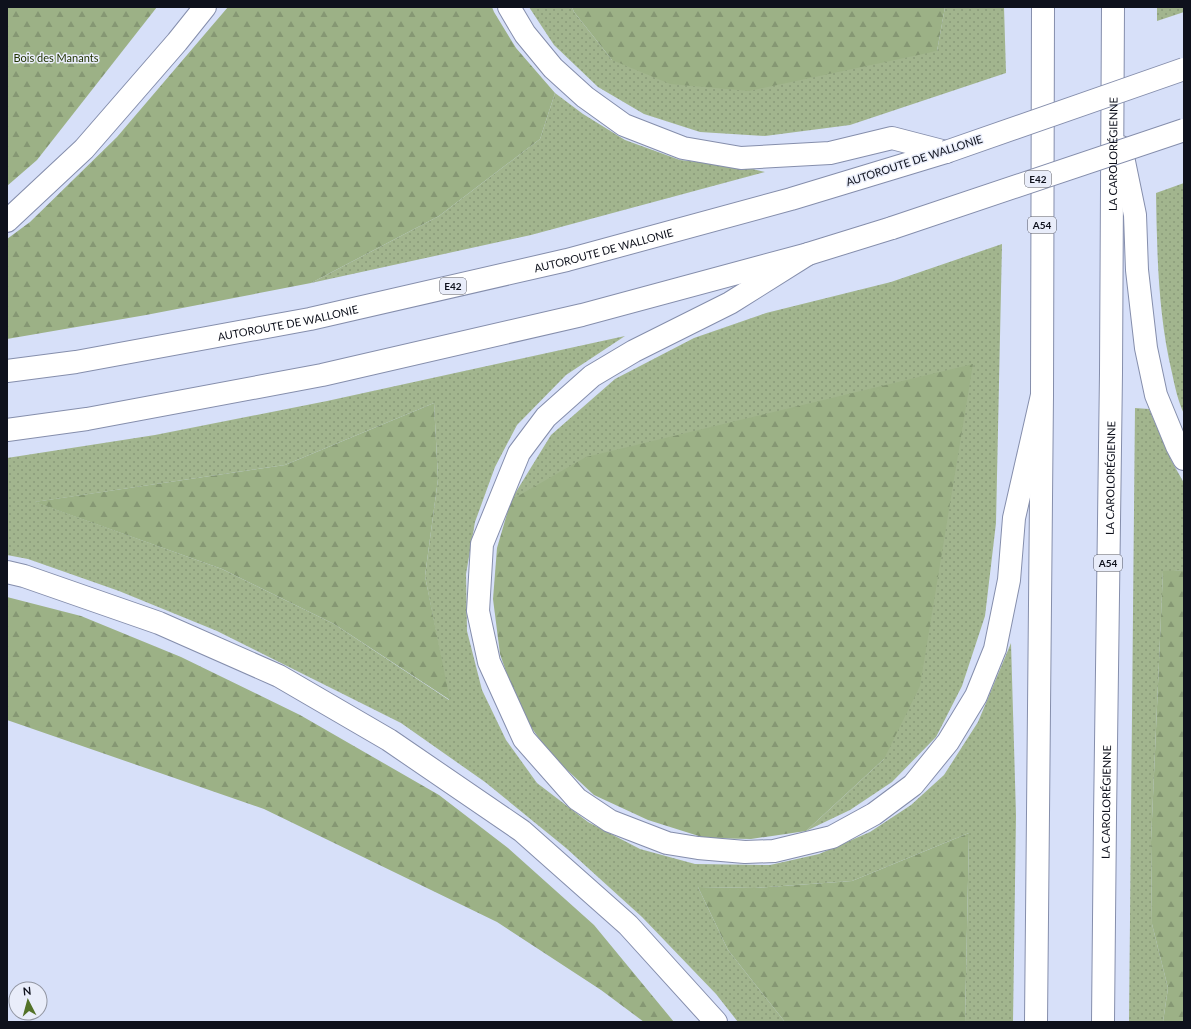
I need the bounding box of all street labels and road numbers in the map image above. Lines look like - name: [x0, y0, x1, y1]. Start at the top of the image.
- street label: LA CAROLORÉGIENNE: [1105, 97, 1119, 211]
- street label: AUTOROUTE DE WALLONIE: [844, 132, 984, 188]
- road number: E42: [1025, 171, 1051, 187]
- road number: A54: [1028, 217, 1056, 233]
- street label: AUTOROUTE DE WALLONIE: [533, 225, 674, 274]
- road number: E42: [440, 278, 466, 294]
- street label: AUTOROUTE DE WALLONIE: [216, 302, 359, 342]
- street label: LA CAROLORÉGIENNE: [1102, 421, 1117, 535]
- road number: A54: [1094, 555, 1122, 571]
- street label: LA CAROLORÉGIENNE: [1098, 745, 1112, 859]

